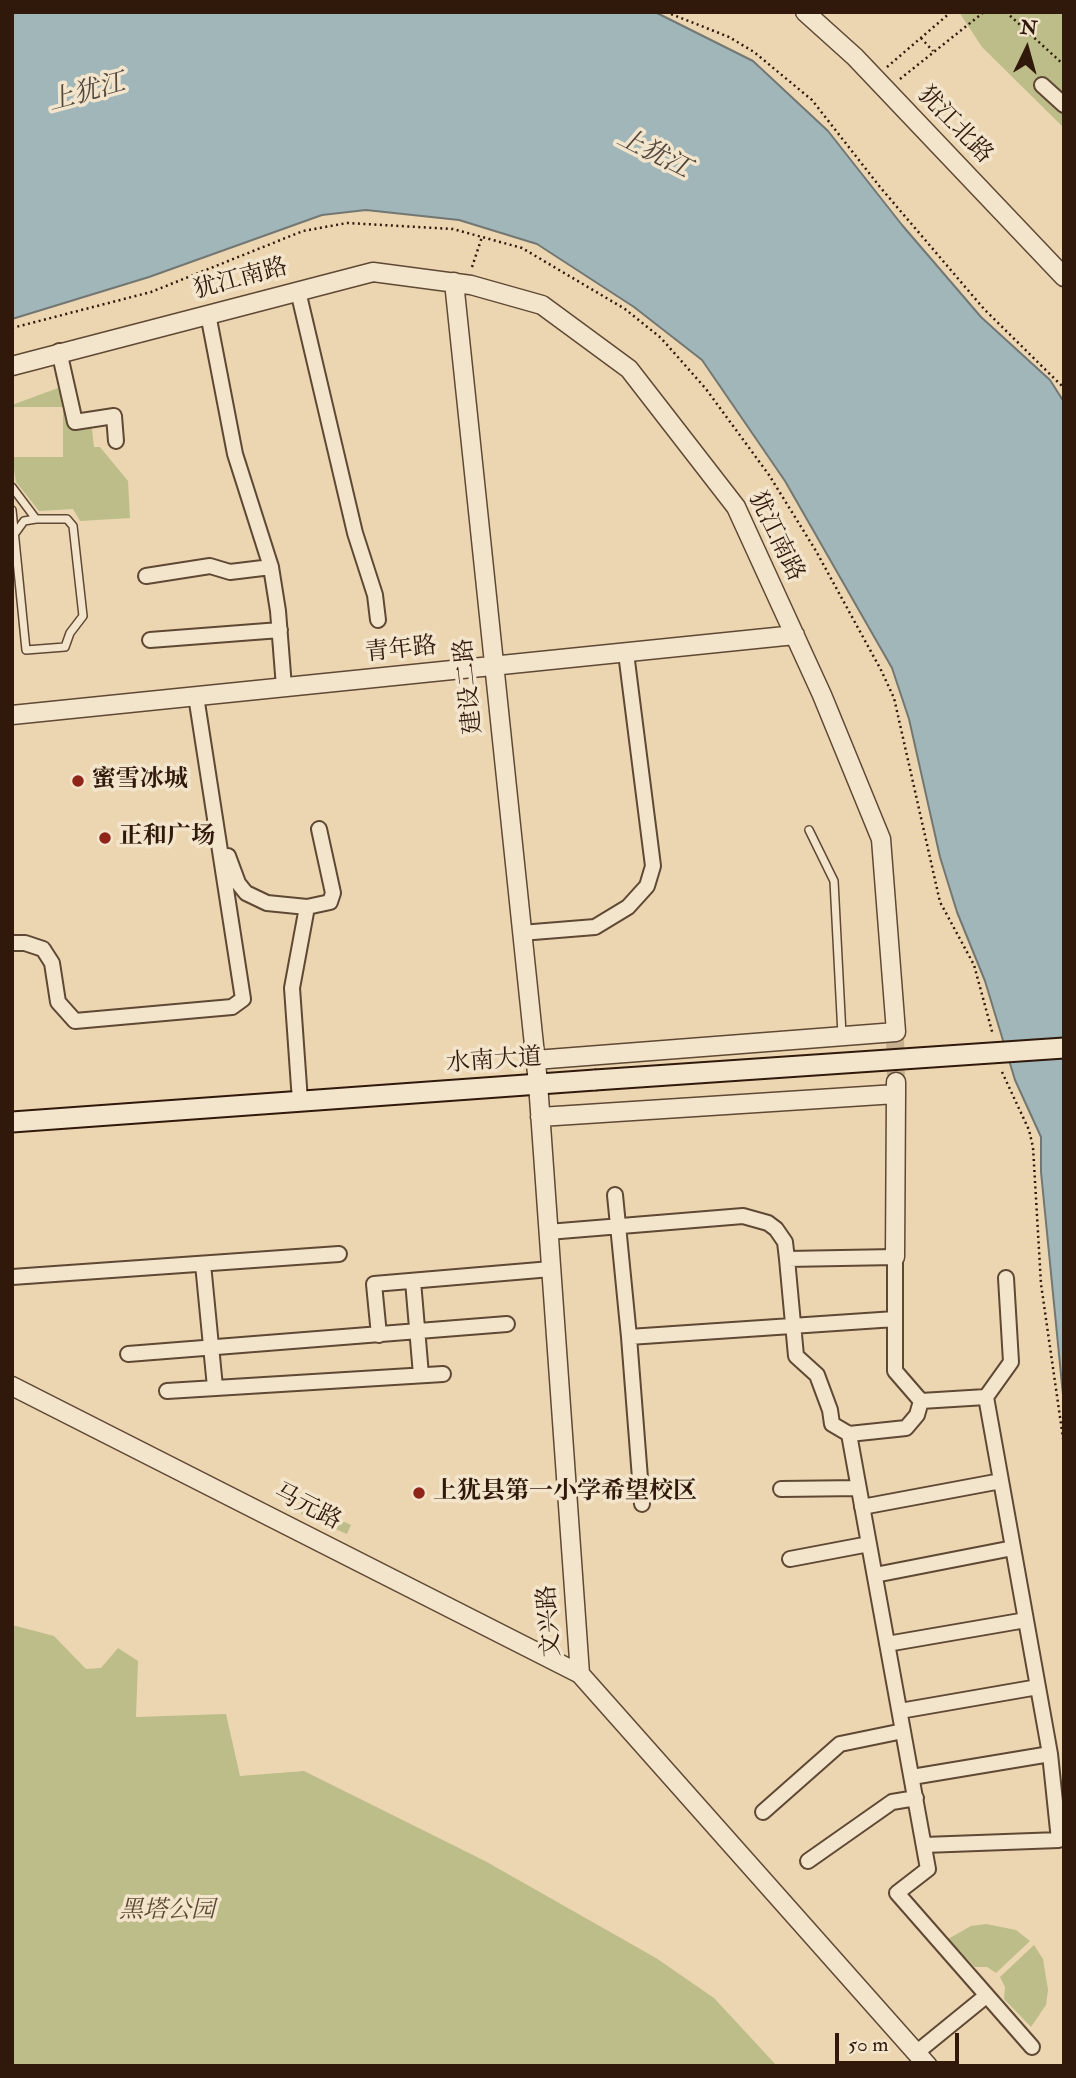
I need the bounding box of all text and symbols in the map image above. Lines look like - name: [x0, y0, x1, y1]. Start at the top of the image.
- north arrow: [992, 14, 1062, 84]
- text: N: [1019, 15, 1038, 41]
- water label: 上犹江: [45, 69, 129, 119]
- street label: 犹江北路: [910, 81, 998, 171]
- water label: 上犹江: [611, 123, 695, 187]
- street label: 犹江南路: [191, 254, 291, 306]
- street label: 犹江南路: [741, 488, 809, 586]
- street label: 青年路: [364, 633, 438, 669]
- street label: 建设二路: [451, 637, 489, 735]
- place label: 蜜雪冰城: [92, 767, 188, 795]
- marker: 蜜雪冰城: [70, 773, 86, 789]
- place label: 正和广场: [119, 824, 215, 852]
- marker: 正和广场: [97, 830, 113, 846]
- street label: 水南大道: [445, 1044, 543, 1080]
- street label: 马元路: [268, 1479, 346, 1537]
- place label: 上犹县第一小学希望校区: [433, 1479, 697, 1507]
- marker: 上犹县第一小学希望校区: [411, 1485, 427, 1501]
- street label: 文兴路: [534, 1584, 568, 1658]
- park label: 黑塔公园: [119, 1898, 215, 1926]
- scale bar: [838, 2018, 962, 2062]
- text: 50 m: [848, 2031, 889, 2058]

